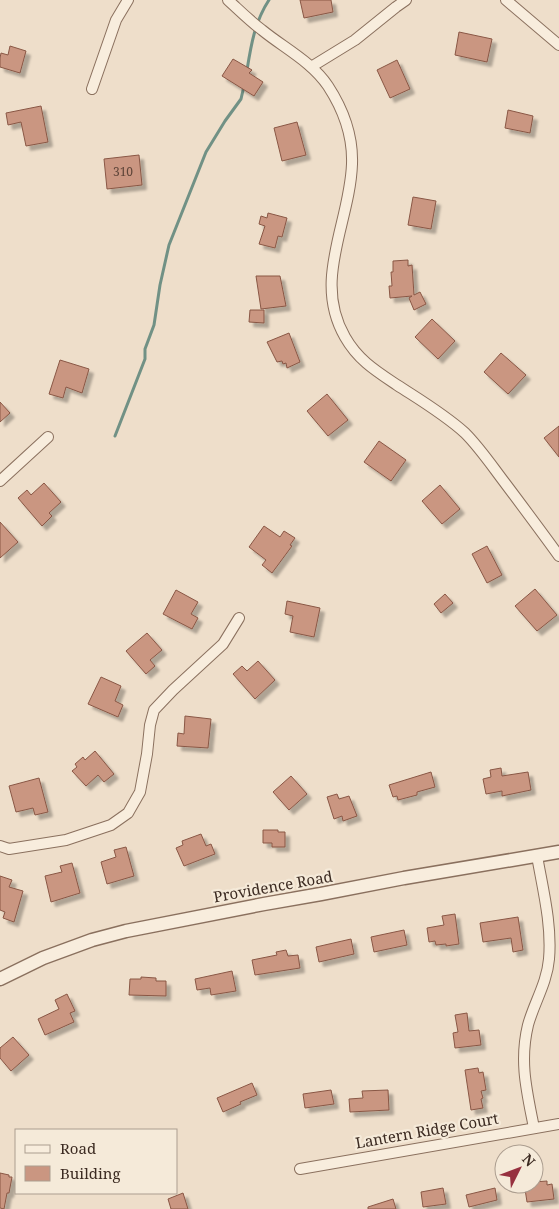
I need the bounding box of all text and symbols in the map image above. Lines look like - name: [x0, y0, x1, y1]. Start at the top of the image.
- house number: 310: [113, 163, 133, 180]
- street label: Providence Road: [212, 866, 334, 906]
- street label: Lantern Ridge Court: [354, 1108, 500, 1152]
- legend: [15, 1129, 178, 1194]
- text: Road: [60, 1138, 96, 1158]
- north arrow: [494, 1144, 544, 1194]
- text: N: [518, 1150, 540, 1170]
- text: Building: [60, 1163, 121, 1183]

